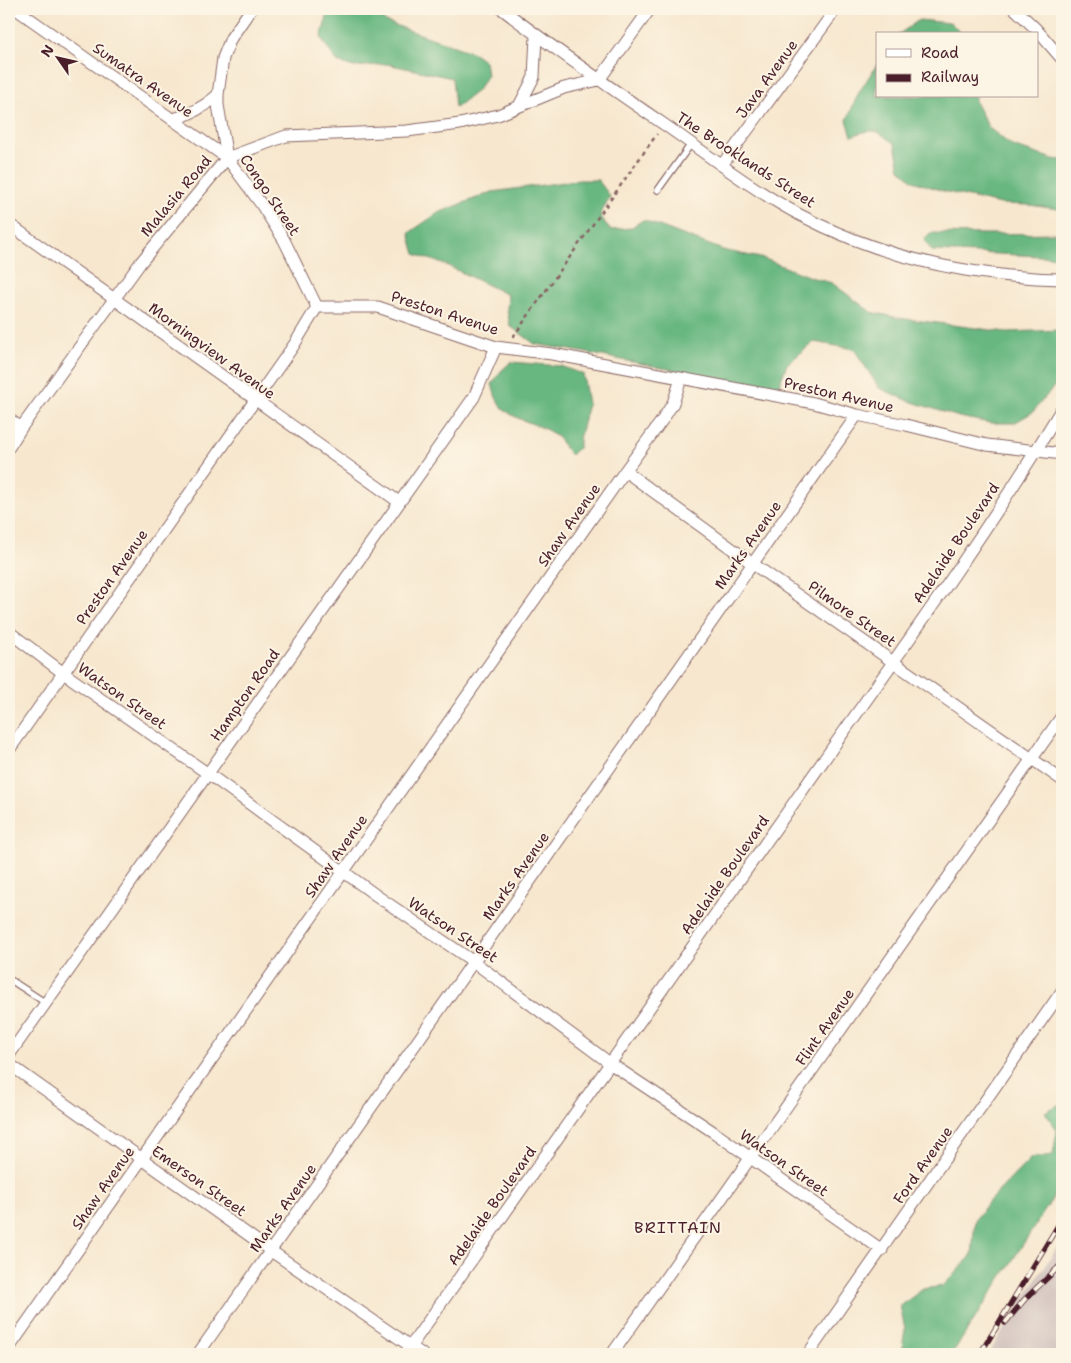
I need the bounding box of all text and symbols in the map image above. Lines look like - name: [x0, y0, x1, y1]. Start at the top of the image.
- north arrow: [32, 32, 82, 82]
- legend: [876, 32, 1038, 98]
- street label: Java Avenue: [732, 36, 802, 122]
- street label: Sumatra Avenue: [89, 38, 197, 122]
- text: N: [37, 41, 58, 60]
- text: Road: [921, 43, 959, 63]
- text: Railway: [921, 67, 979, 87]
- street label: The Brooklands Street: [673, 108, 819, 212]
- street label: Congo Street: [235, 150, 305, 240]
- street label: Malasia Road: [136, 151, 216, 241]
- street label: Preston Avenue: [388, 286, 502, 340]
- street label: Morningview Avenue: [145, 298, 279, 404]
- street label: Preston Avenue: [782, 373, 896, 417]
- street label: Adelaide Boulevard: [908, 478, 1004, 607]
- street label: Shaw Avenue: [533, 479, 605, 571]
- street label: Marks Avenue: [710, 497, 786, 593]
- street label: Preston Avenue: [72, 525, 152, 629]
- street label: Pilmore Street: [804, 576, 900, 652]
- street label: Hampton Road: [206, 644, 285, 745]
- street label: Watson Street: [74, 658, 170, 734]
- street label: Shaw Avenue: [300, 810, 372, 902]
- street label: Adelaide Boulevard: [676, 811, 774, 939]
- street label: Marks Avenue: [478, 828, 554, 924]
- street label: Watson Street: [404, 893, 502, 967]
- street label: Flint Avenue: [791, 984, 859, 1070]
- street label: Ford Avenue: [889, 1122, 957, 1208]
- street label: Watson Street: [736, 1125, 832, 1201]
- street label: Emerson Street: [148, 1141, 250, 1221]
- street label: Shaw Avenue: [67, 1142, 139, 1234]
- street label: Adelaide Boulevard: [443, 1142, 541, 1270]
- street label: Marks Avenue: [245, 1160, 321, 1256]
- district label: BRITTAIN: [634, 1217, 722, 1238]

